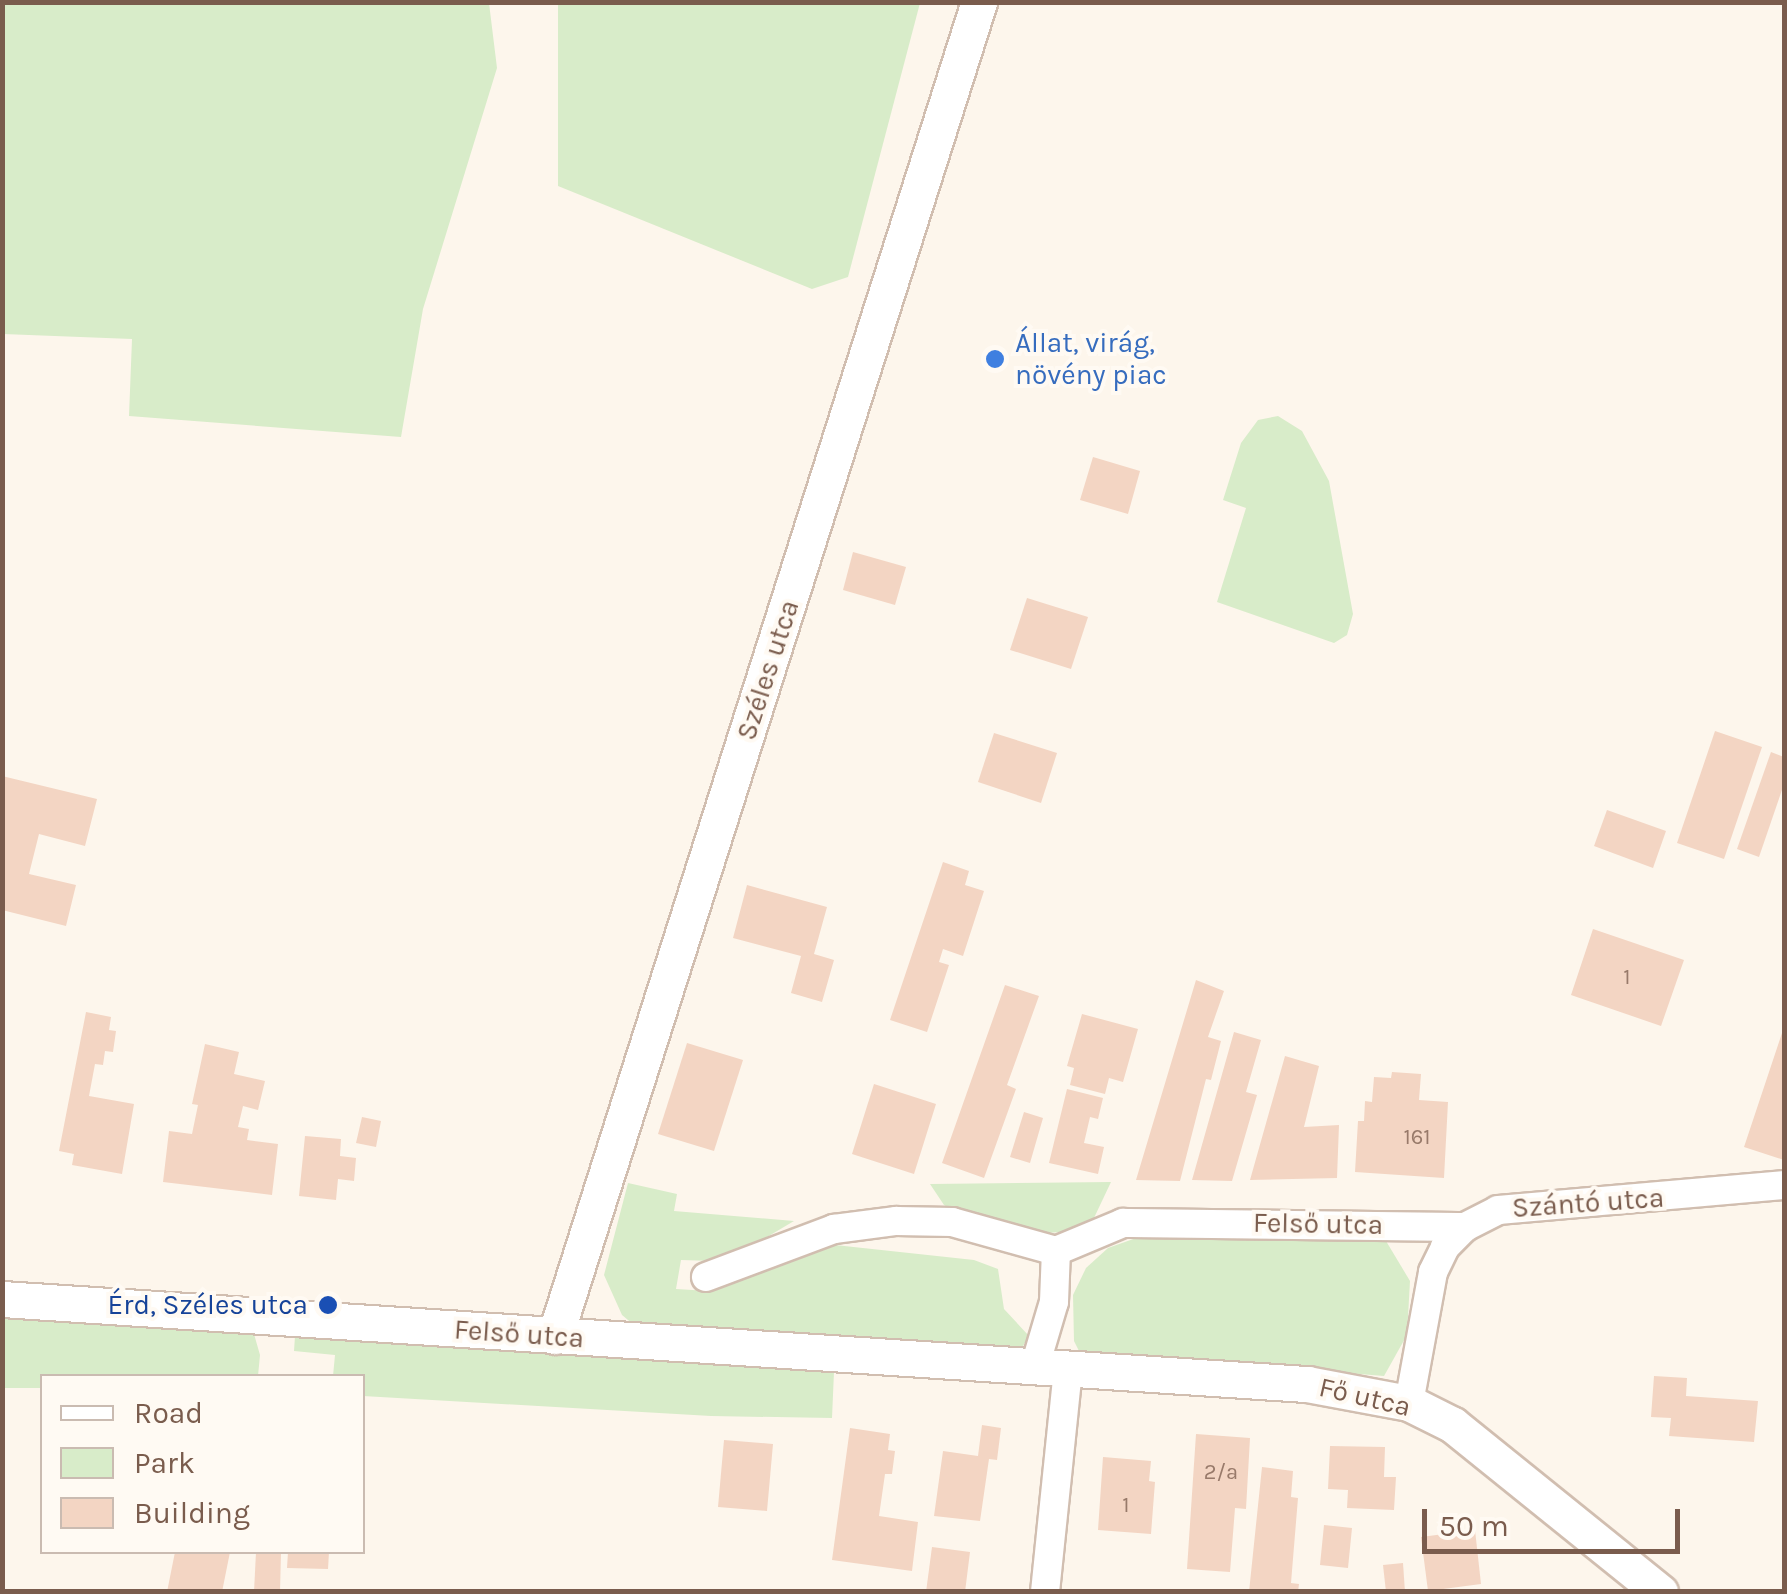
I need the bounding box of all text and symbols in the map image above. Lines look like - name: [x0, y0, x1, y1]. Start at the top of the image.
- place label: Állat, virág, növény piac: [1015, 326, 1167, 392]
- marker: Állat, virág, növény piac: [984, 348, 1006, 370]
- street label: Széles utca: [730, 596, 806, 744]
- house number: 1: [1623, 965, 1631, 991]
- house number: 161: [1403, 1125, 1431, 1151]
- street label: Szántó utca: [1511, 1181, 1665, 1225]
- street label: Felső utca: [1253, 1206, 1383, 1242]
- place label: Érd, Széles utca: [108, 1288, 308, 1322]
- marker: Érd, Széles utca: [317, 1294, 339, 1316]
- street label: Felső utca: [453, 1313, 585, 1355]
- street label: Fő utca: [1316, 1370, 1414, 1424]
- legend: [40, 1374, 365, 1554]
- text: Road: [134, 1395, 203, 1431]
- text: Park: [134, 1445, 195, 1481]
- house number: 2/a: [1204, 1460, 1238, 1486]
- scale bar: [1427, 1489, 1684, 1551]
- house number: 1: [1122, 1493, 1130, 1519]
- text: Building: [134, 1495, 250, 1531]
- text: 50 m: [1439, 1508, 1509, 1544]

